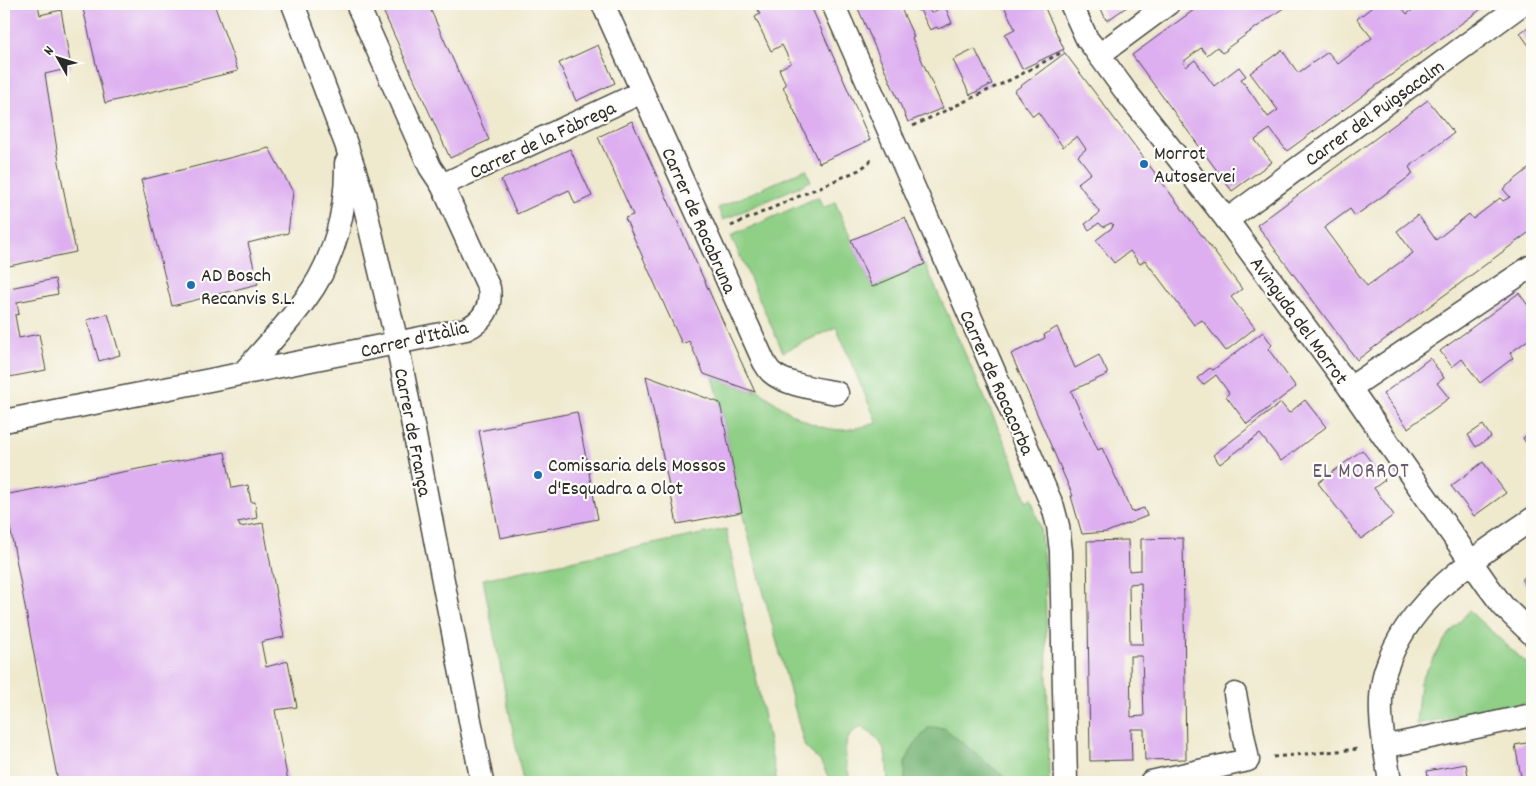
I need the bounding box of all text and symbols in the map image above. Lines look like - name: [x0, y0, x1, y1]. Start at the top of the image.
- north arrow: [32, 32, 82, 82]
- text: N: [40, 42, 59, 60]
- street label: Carrer del Puigsacalm: [1300, 54, 1451, 175]
- street label: Carrer de la Fàbrega: [466, 95, 621, 188]
- place label: Morrot Autoservei: [1154, 141, 1236, 192]
- street label: Carrer de Rocabruna: [653, 144, 742, 299]
- marker: Morrot Autoservei: [1138, 158, 1150, 170]
- street label: Avinguda del Morrot: [1242, 252, 1354, 392]
- place label: AD Bosch Recanvis S.L.: [201, 263, 295, 314]
- marker: AD Bosch Recanvis S.L.: [185, 279, 197, 291]
- street label: Carrer de Rocacorba: [951, 306, 1040, 461]
- street label: Carrer d'Itàlia: [358, 315, 472, 367]
- street label: Carrer de França: [385, 366, 437, 500]
- place label: Comissaria dels Mossos d'Esquadra a Olot: [548, 453, 726, 504]
- district label: EL MORROT: [1312, 458, 1410, 488]
- marker: Comissaria dels Mossos d'Esquadra a Olot: [532, 469, 544, 481]

